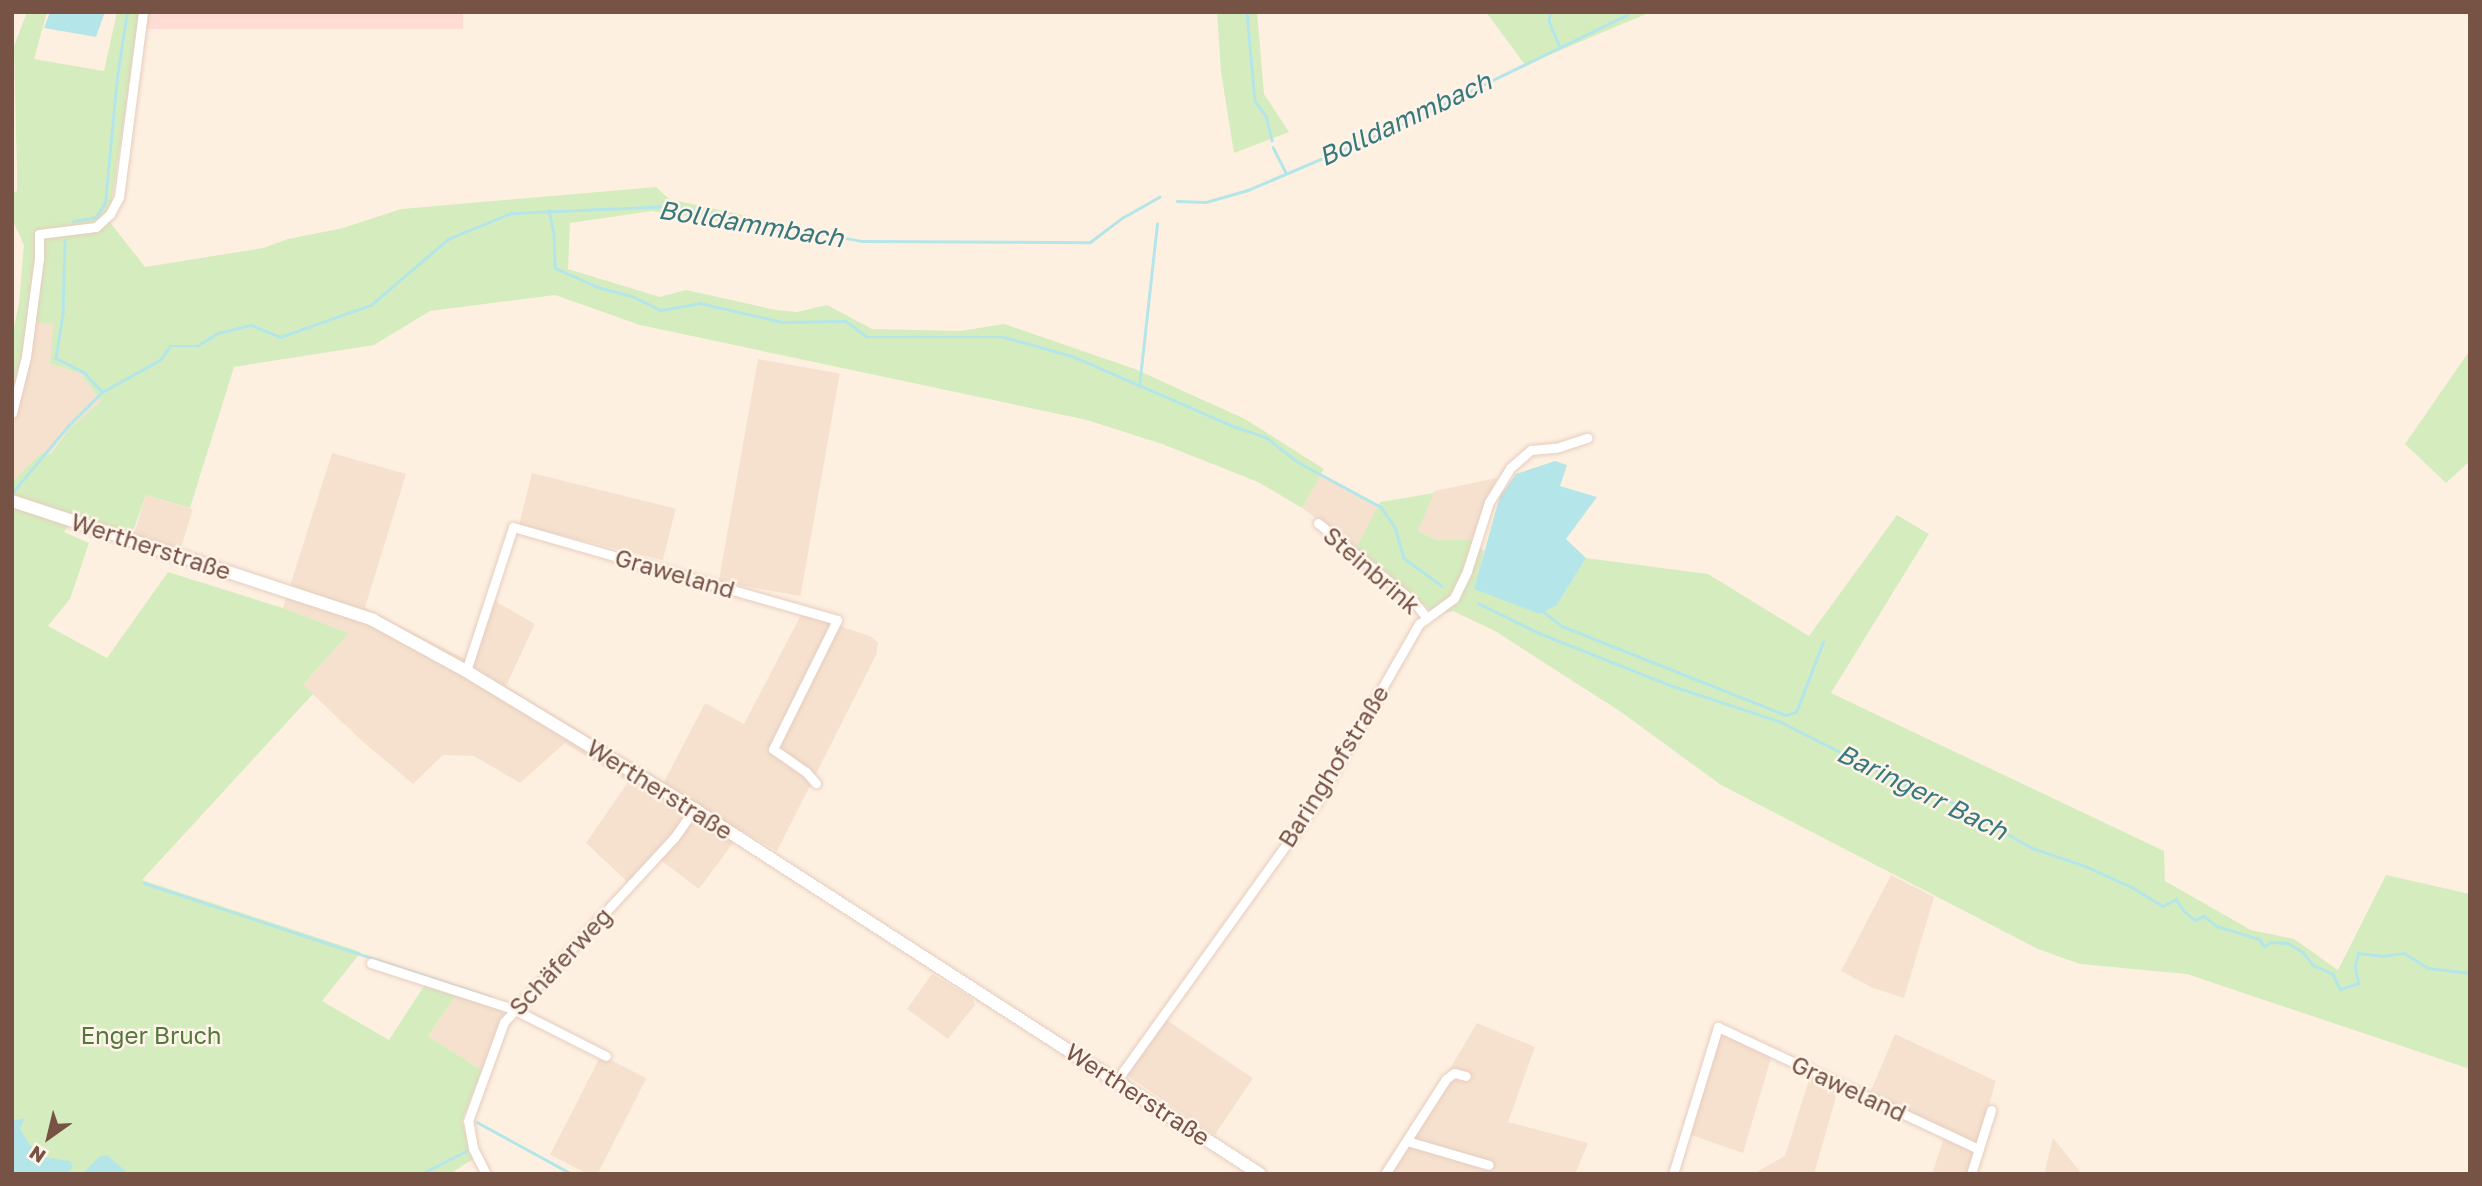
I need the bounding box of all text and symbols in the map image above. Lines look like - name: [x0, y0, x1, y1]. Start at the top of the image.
- water label: Bolldammbach: [1314, 65, 1496, 173]
- water label: Bolldammbach: [656, 194, 846, 254]
- street label: Wertherstraße: [67, 507, 235, 585]
- street label: Steinbrink: [1318, 520, 1426, 620]
- street label: Graweland: [612, 542, 738, 604]
- street label: Baringhofstraße: [1272, 680, 1394, 852]
- street label: Wertherstraße: [582, 733, 738, 845]
- water label: Baringerr Bach: [1832, 737, 2012, 847]
- street label: Schäferweg: [503, 901, 617, 1021]
- park label: Enger Bruch: [80, 1021, 222, 1049]
- street label: Wertherstraße: [1060, 1037, 1216, 1151]
- street label: Graweland: [1787, 1049, 1911, 1127]
- north arrow: [14, 1102, 84, 1172]
- text: N: [25, 1141, 49, 1168]

